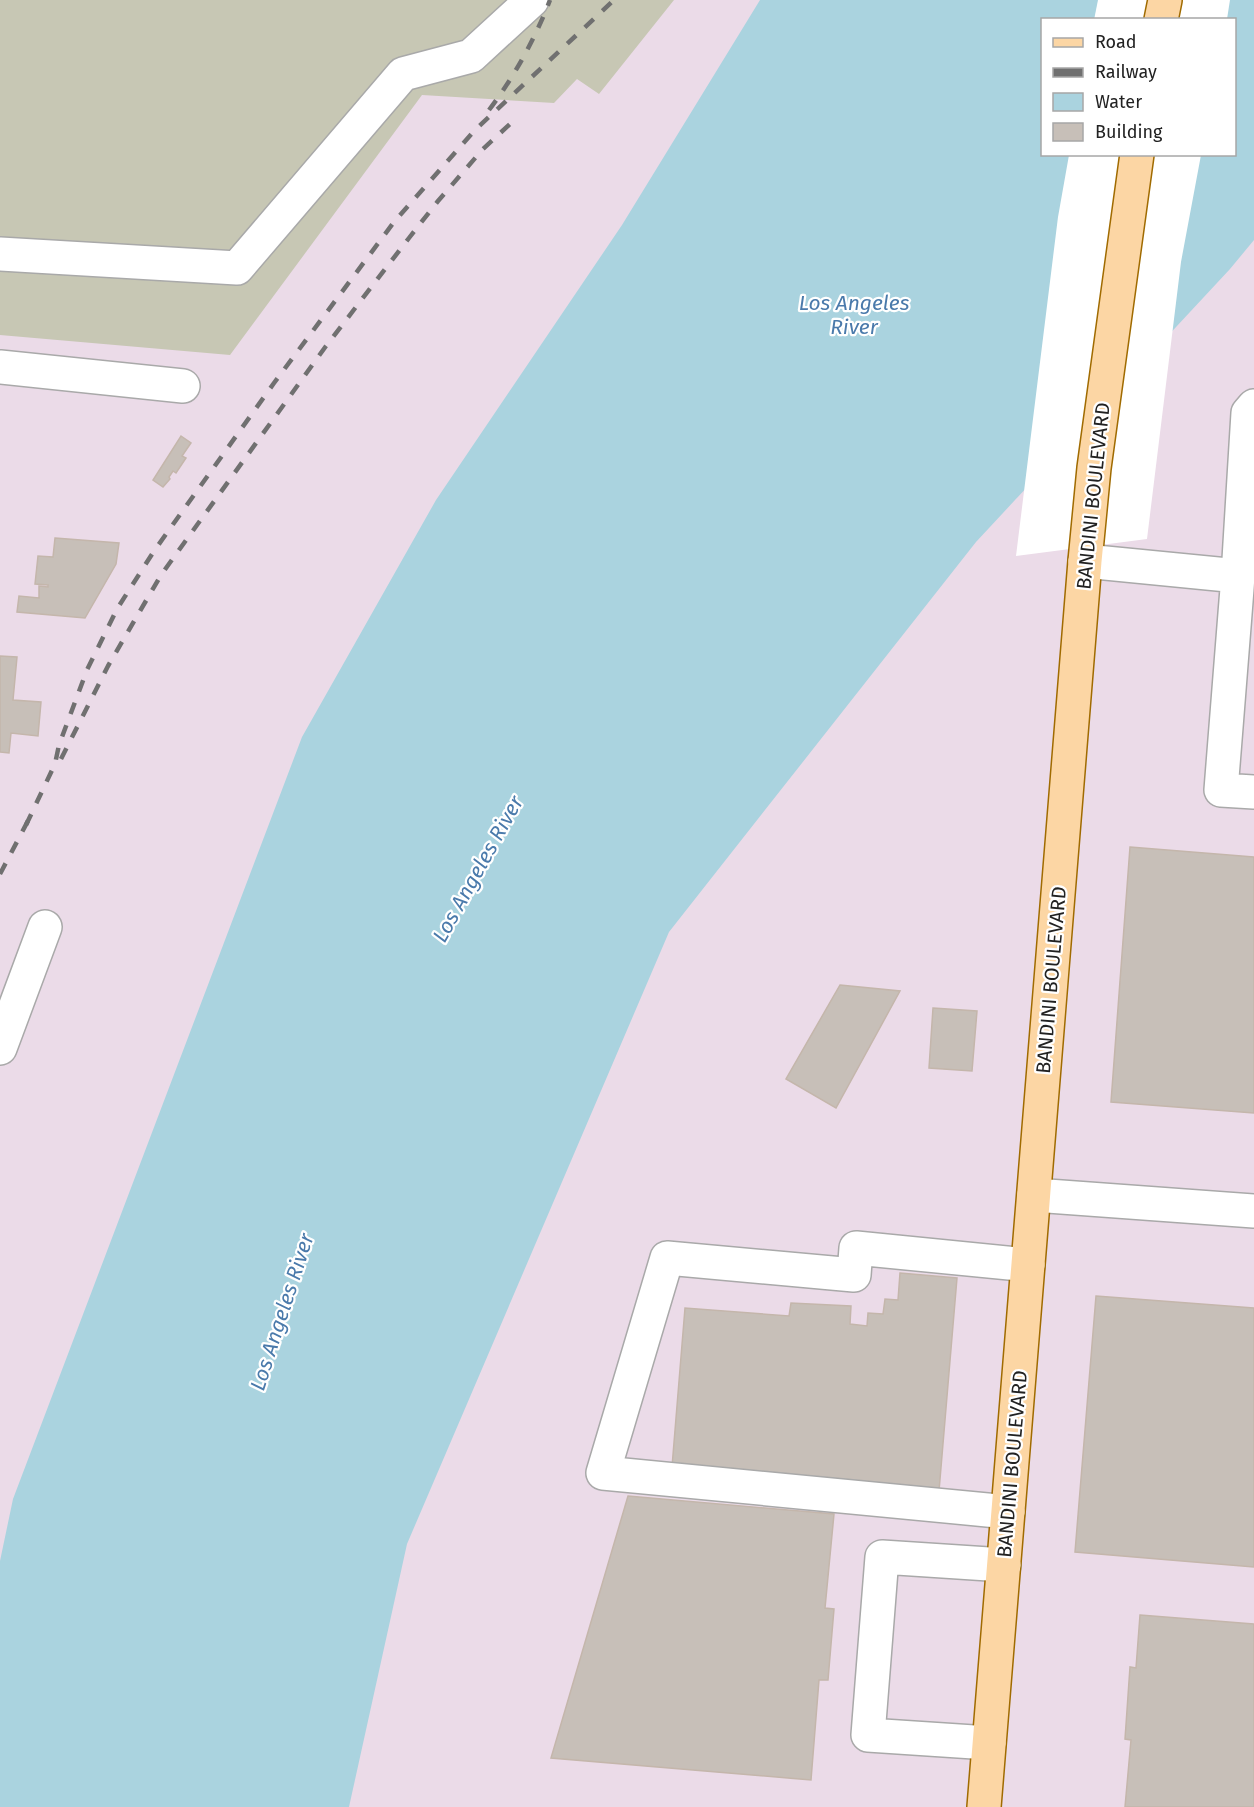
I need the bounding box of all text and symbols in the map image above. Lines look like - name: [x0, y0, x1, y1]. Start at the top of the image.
- legend: [1041, 18, 1236, 156]
- text: Road: [1095, 31, 1137, 53]
- text: Railway: [1095, 61, 1157, 83]
- text: Water: [1095, 91, 1142, 113]
- text: Building: [1095, 121, 1163, 143]
- water label: Los Angeles River: [799, 290, 910, 340]
- street label: BANDINI BOULEVARD: [1071, 401, 1115, 591]
- water label: Los Angeles River: [427, 790, 529, 947]
- street label: BANDINI BOULEVARD: [1031, 885, 1071, 1075]
- water label: Los Angeles River: [244, 1229, 320, 1394]
- street label: BANDINI BOULEVARD: [992, 1369, 1032, 1559]

